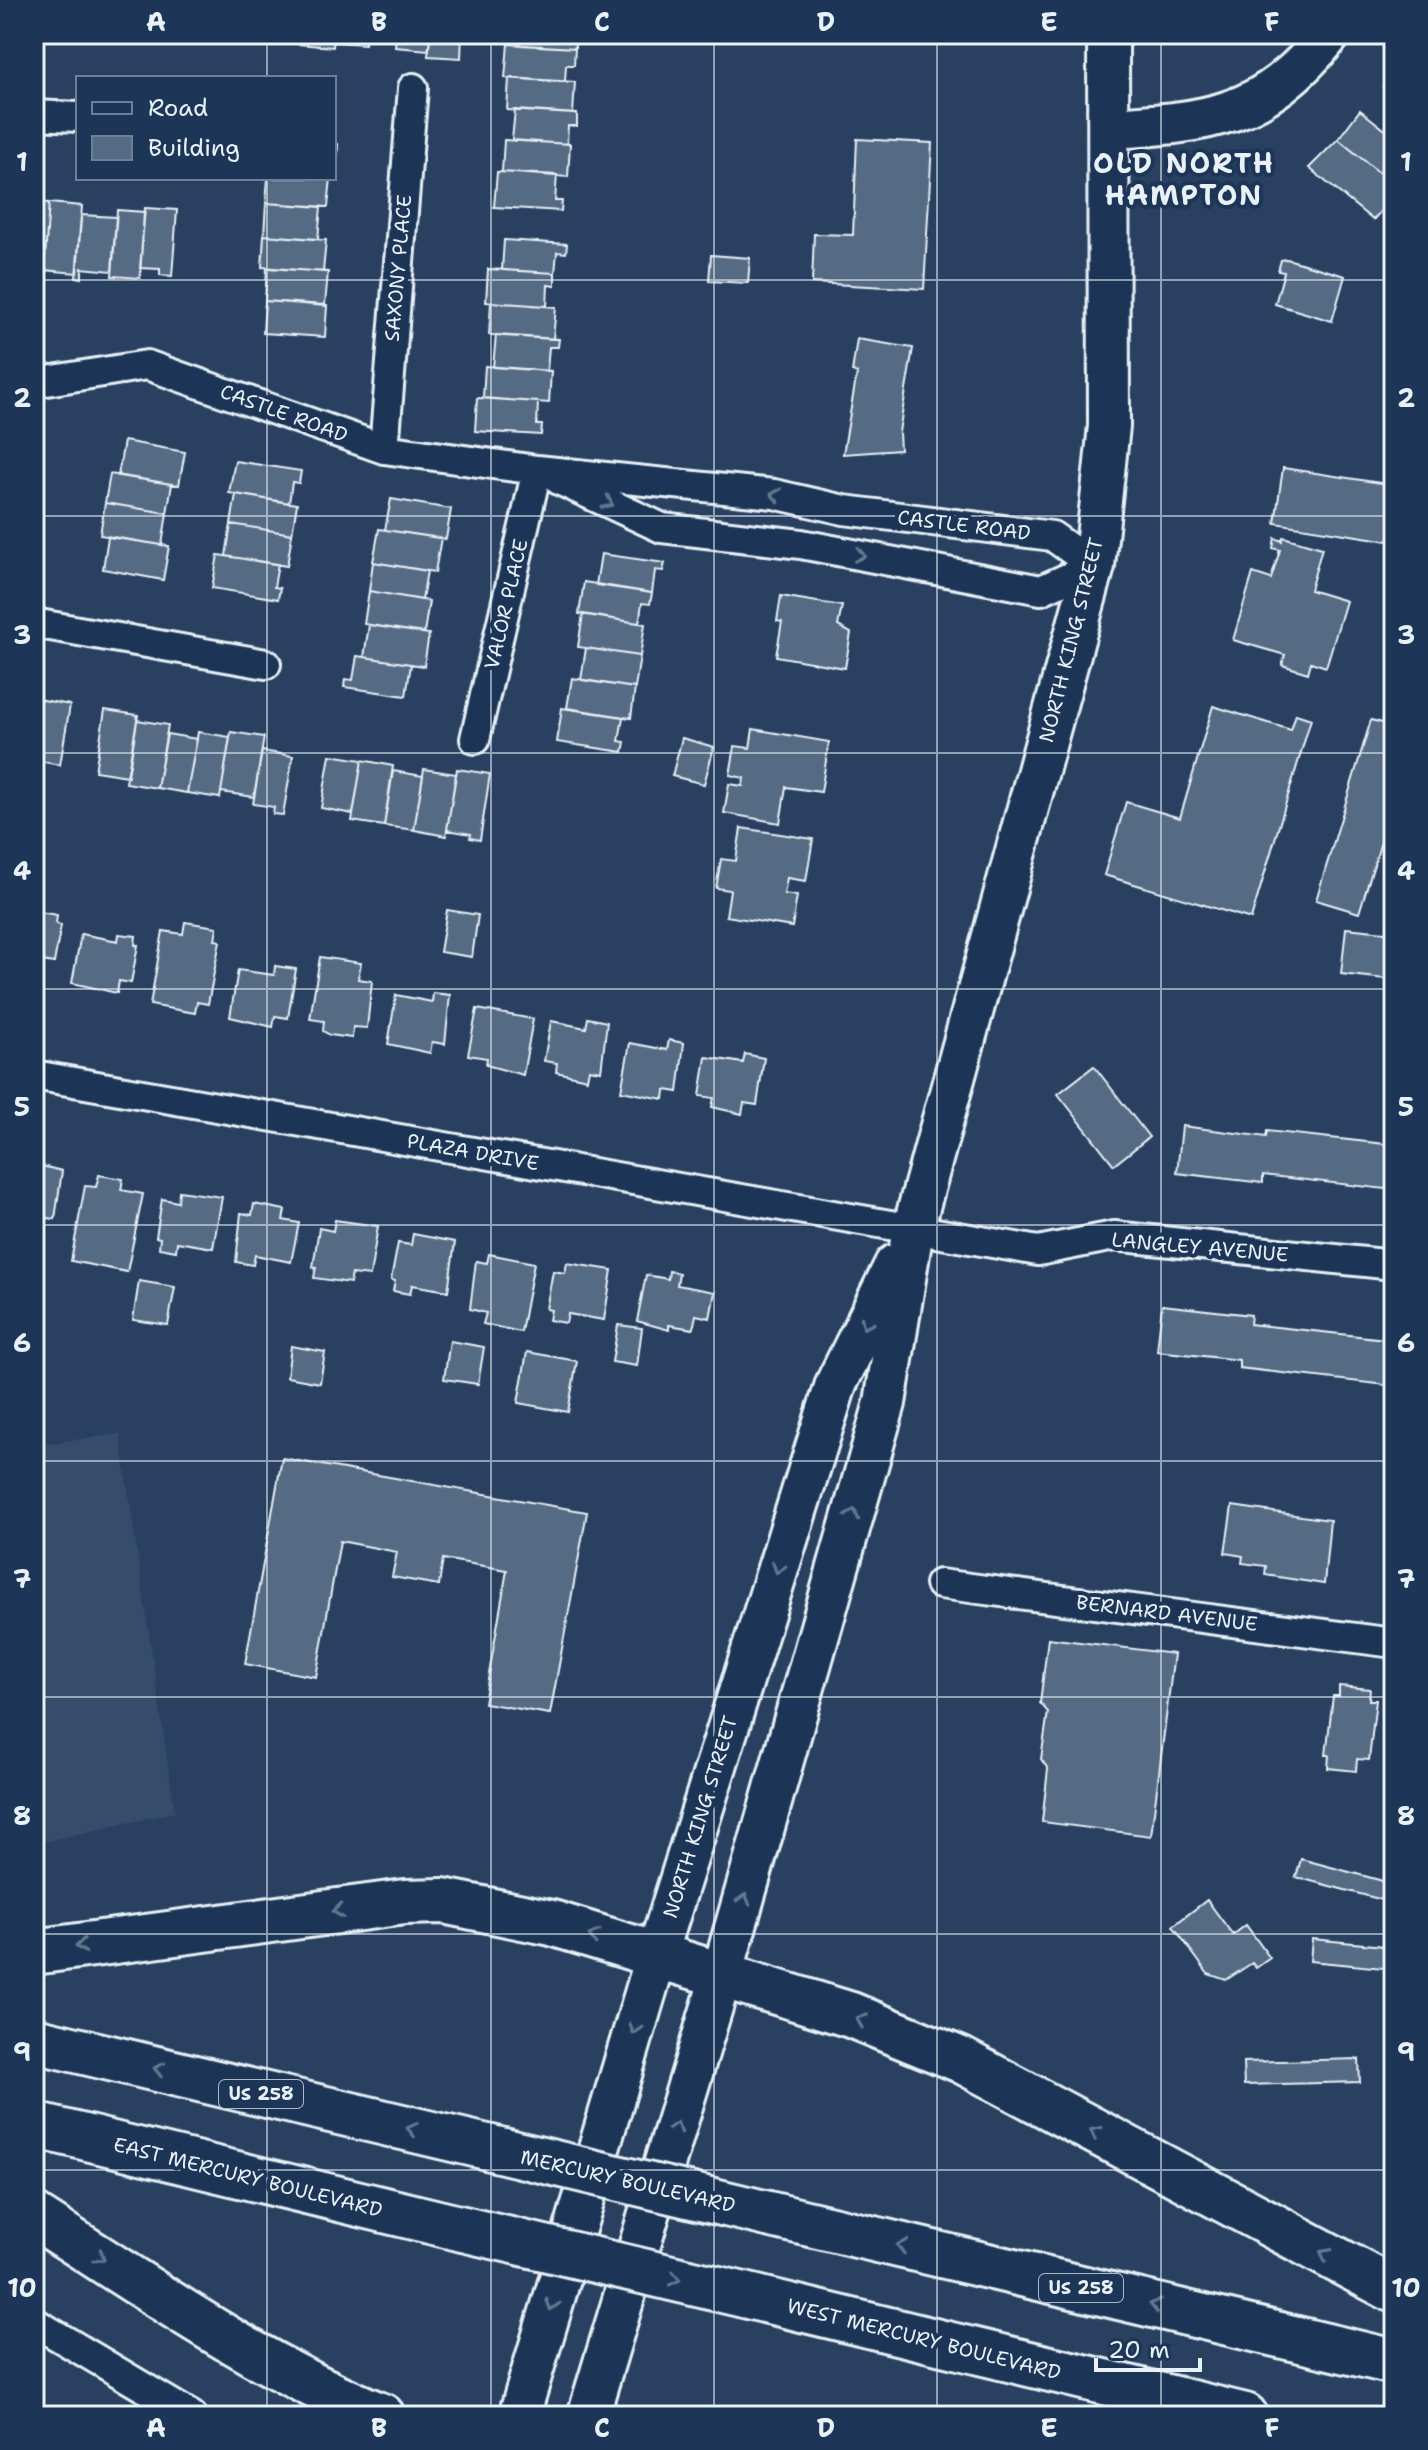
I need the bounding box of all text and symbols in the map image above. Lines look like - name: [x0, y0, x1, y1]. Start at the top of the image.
- text: A: [146, 4, 166, 39]
- text: B: [371, 4, 387, 39]
- text: C: [594, 4, 610, 39]
- text: D: [817, 4, 835, 39]
- text: E: [1040, 4, 1058, 39]
- text: F: [1264, 4, 1280, 39]
- legend: [76, 76, 336, 180]
- text: Road: [148, 92, 208, 124]
- text: Building: [148, 132, 240, 164]
- text: 1: [16, 144, 28, 179]
- district label: OLD NORTH HAMPTON: [1093, 144, 1275, 214]
- text: 1: [1400, 144, 1412, 179]
- street label: SAXONY PLACE: [379, 194, 417, 342]
- street label: CASTLE ROAD: [217, 378, 351, 448]
- text: 2: [13, 380, 31, 415]
- text: 2: [1397, 380, 1415, 415]
- one-way arrow: [770, 487, 783, 504]
- one-way arrow: [599, 493, 614, 509]
- street label: CASTLE ROAD: [896, 504, 1032, 546]
- street label: NORTH KING STREET: [1033, 535, 1109, 745]
- street label: VALOR PLACE: [478, 536, 534, 672]
- one-way arrow: [853, 546, 866, 563]
- text: 3: [13, 617, 31, 652]
- text: 3: [1397, 617, 1415, 652]
- text: 4: [13, 853, 31, 888]
- text: 4: [1397, 853, 1415, 888]
- text: 5: [14, 1089, 30, 1124]
- text: 5: [1398, 1089, 1414, 1124]
- street label: PLAZA DRIVE: [405, 1128, 541, 1176]
- street label: LANGLEY AVENUE: [1111, 1226, 1289, 1268]
- one-way arrow: [860, 1316, 875, 1331]
- text: 6: [13, 1325, 31, 1360]
- text: 6: [1397, 1325, 1415, 1360]
- one-way arrow: [844, 1508, 861, 1522]
- text: 7: [13, 1561, 31, 1596]
- one-way arrow: [771, 1561, 787, 1575]
- text: 7: [1397, 1561, 1415, 1596]
- street label: BERNARD AVENUE: [1075, 1589, 1259, 1637]
- street label: NORTH KING STREET: [657, 1713, 743, 1921]
- text: 8: [13, 1798, 31, 1833]
- text: 8: [1397, 1798, 1415, 1833]
- one-way arrow: [734, 1892, 751, 1906]
- one-way arrow: [331, 1902, 345, 1919]
- one-way arrow: [587, 1928, 601, 1945]
- one-way arrow: [74, 1938, 87, 1955]
- one-way arrow: [855, 2013, 869, 2030]
- one-way arrow: [628, 2021, 644, 2035]
- text: 9: [13, 2034, 31, 2069]
- text: 9: [1397, 2034, 1415, 2069]
- one-way arrow: [152, 2061, 166, 2078]
- road number: US 258: [219, 2080, 303, 2108]
- one-way arrow: [667, 2121, 683, 2134]
- one-way arrow: [405, 2122, 419, 2139]
- one-way arrow: [1090, 2126, 1104, 2142]
- street label: EAST MERCURY BOULEVARD: [111, 2131, 385, 2223]
- street label: MERCURY BOULEVARD: [518, 2144, 738, 2218]
- one-way arrow: [895, 2238, 909, 2255]
- one-way arrow: [91, 2248, 106, 2263]
- one-way arrow: [1319, 2248, 1333, 2263]
- text: 10: [7, 2270, 37, 2305]
- one-way arrow: [667, 2270, 681, 2287]
- text: 10: [1391, 2270, 1421, 2305]
- road number: US 258: [1039, 2274, 1123, 2302]
- street label: WEST MERCURY BOULEVARD: [784, 2292, 1064, 2386]
- one-way arrow: [545, 2297, 561, 2311]
- one-way arrow: [1148, 2298, 1162, 2315]
- scale bar: [1096, 2322, 1200, 2372]
- text: 20 m: [1108, 2334, 1170, 2366]
- text: A: [146, 2410, 166, 2445]
- text: B: [371, 2410, 387, 2445]
- text: C: [594, 2410, 610, 2445]
- text: D: [817, 2410, 835, 2445]
- text: E: [1040, 2410, 1058, 2445]
- text: F: [1264, 2410, 1280, 2445]

